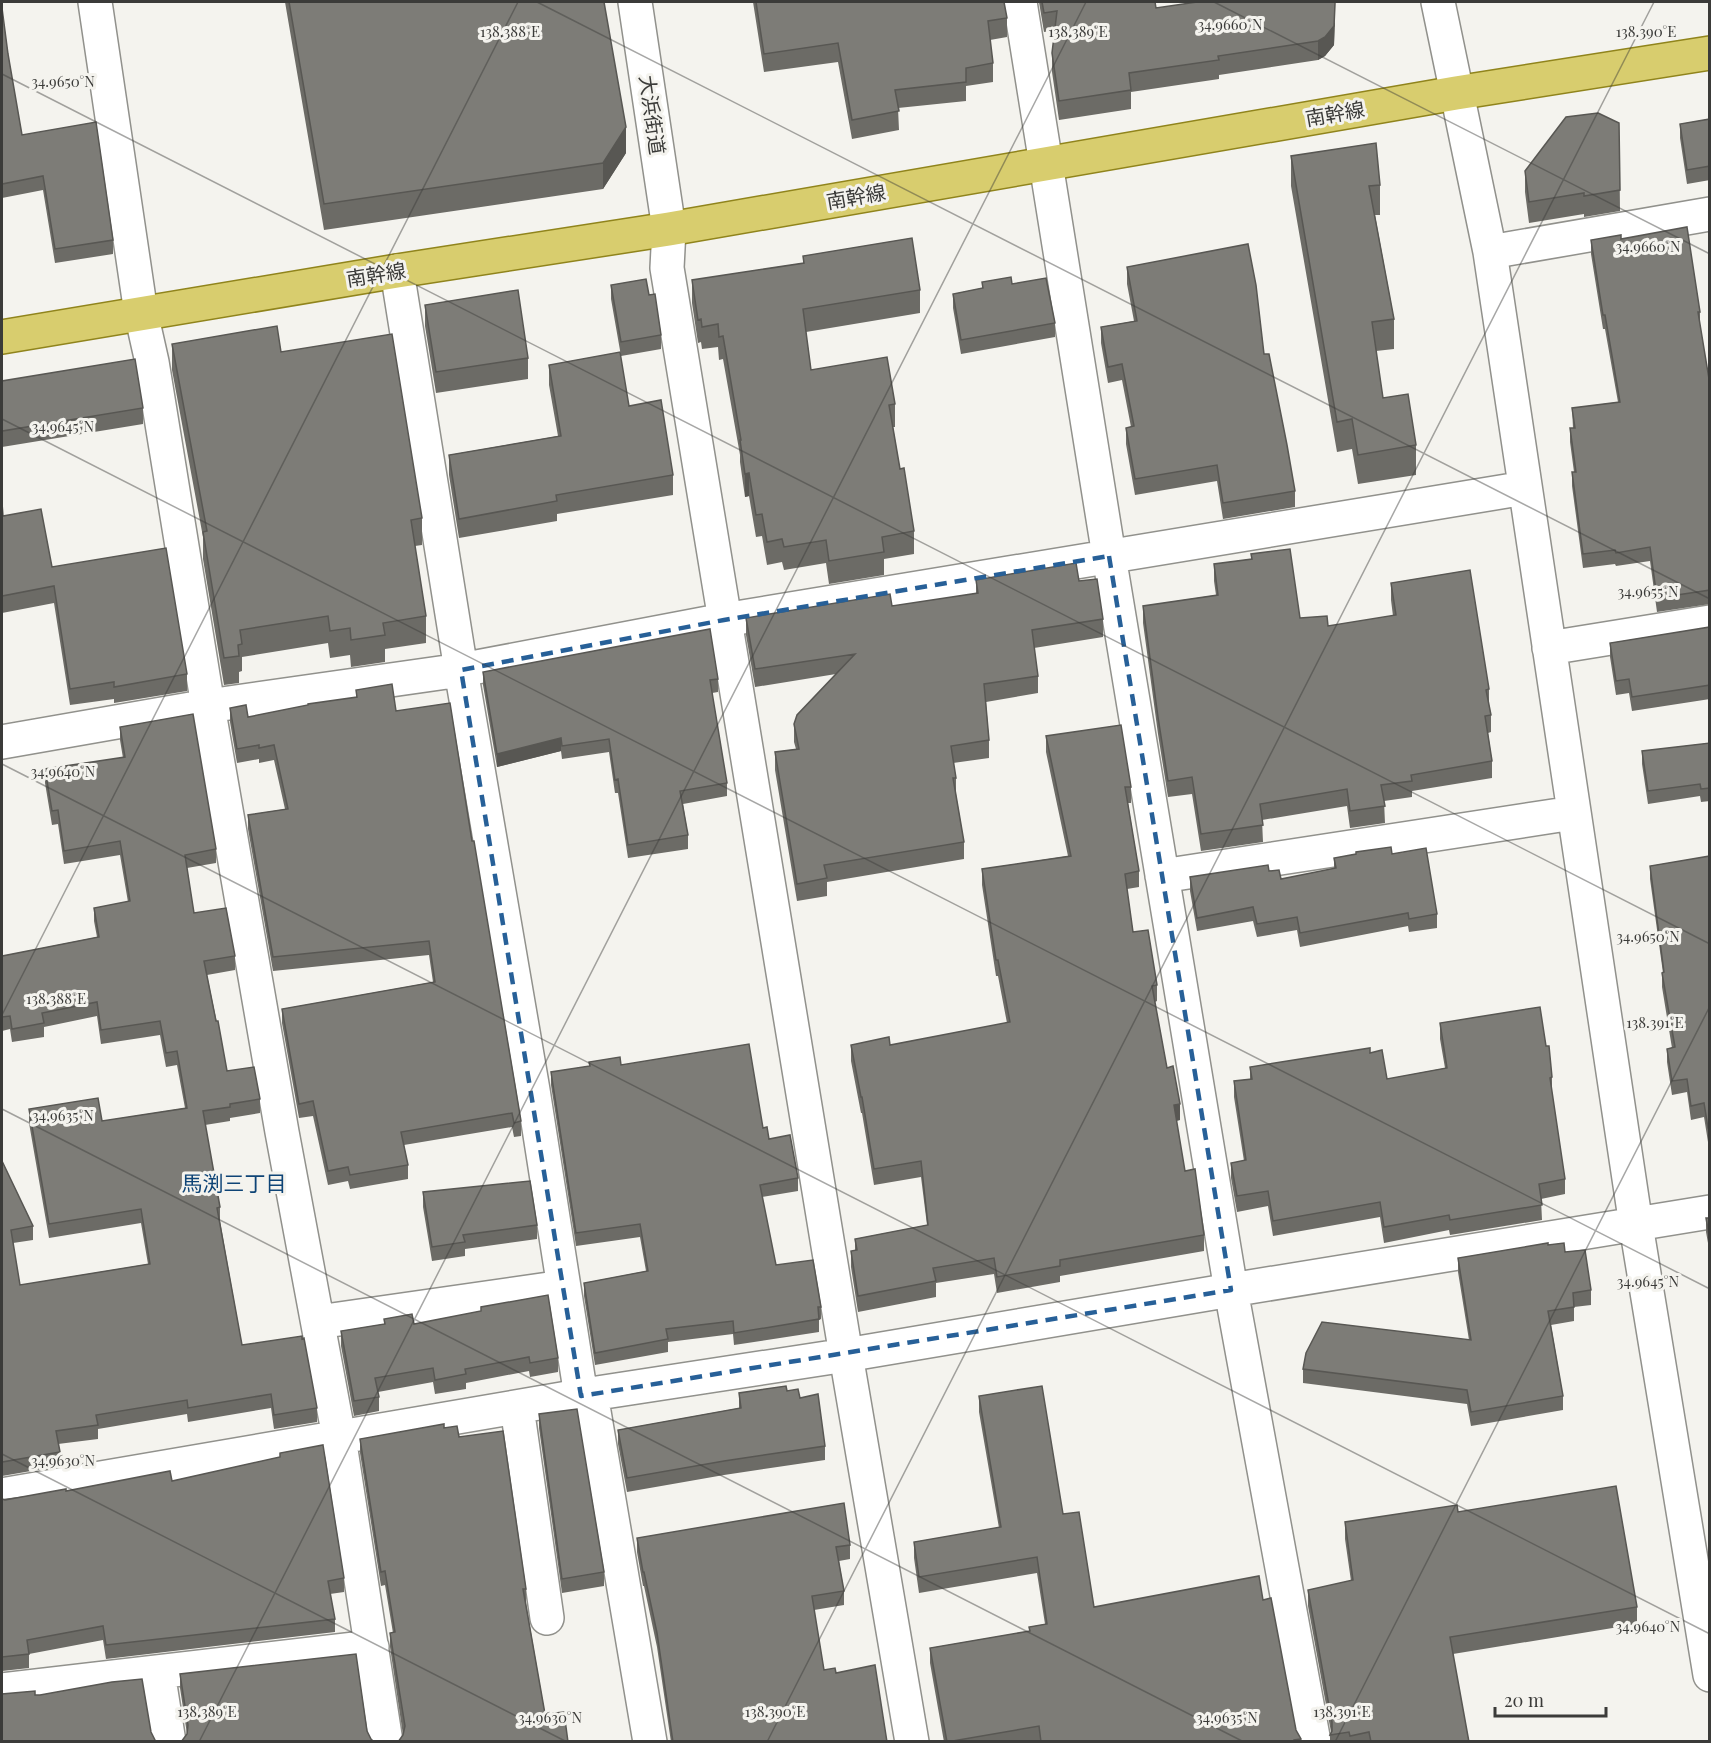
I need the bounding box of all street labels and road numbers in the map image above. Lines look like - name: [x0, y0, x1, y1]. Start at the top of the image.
- street label: 大浜街道: [635, 73, 672, 156]
- street label: 南幹線: [1303, 94, 1367, 131]
- street label: 南幹線: [824, 177, 888, 214]
- street label: 南幹線: [344, 255, 408, 292]

